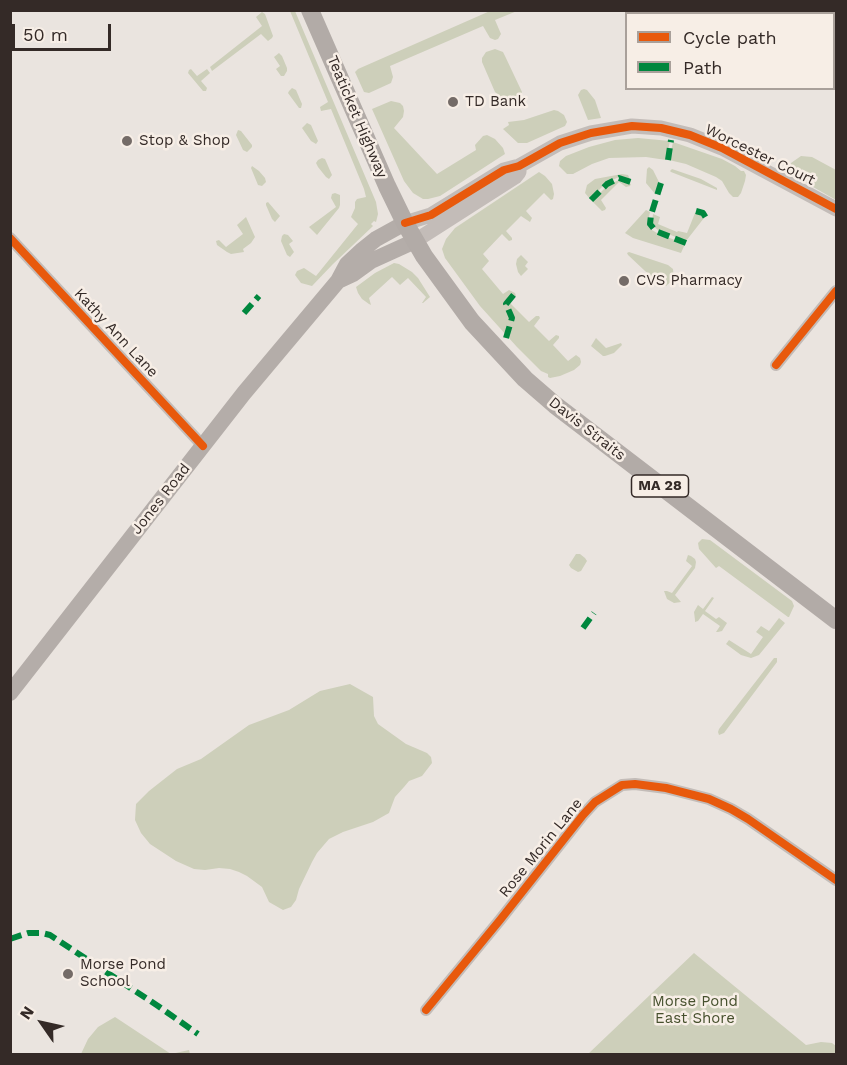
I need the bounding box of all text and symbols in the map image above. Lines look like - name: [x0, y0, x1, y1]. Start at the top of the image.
- scale bar: [15, 12, 114, 50]
- legend: [625, 12, 835, 90]
- text: 50 m: [23, 24, 68, 45]
- text: Cycle path: [683, 27, 777, 48]
- street label: Teaticket Highway: [323, 53, 391, 181]
- text: Path: [683, 57, 723, 78]
- place label: TD Bank: [465, 93, 526, 111]
- marker: TD Bank: [446, 95, 460, 109]
- street label: Worcester Court: [702, 121, 818, 189]
- place label: Stop & Shop: [139, 132, 230, 150]
- marker: Stop & Shop: [120, 134, 134, 148]
- place label: CVS Pharmacy: [636, 272, 742, 290]
- marker: CVS Pharmacy: [617, 274, 631, 288]
- street label: Kathy Ann Lane: [70, 285, 162, 381]
- street label: Davis Straits: [545, 393, 629, 465]
- street label: Jones Road: [128, 460, 194, 538]
- road number: MA 28: [632, 475, 688, 497]
- street label: Rose Morin Lane: [496, 795, 586, 901]
- place label: Morse Pond School: [80, 956, 166, 991]
- marker: Morse Pond School: [61, 967, 75, 981]
- north arrow: [12, 993, 72, 1053]
- park label: Morse Pond East Shore: [652, 993, 738, 1028]
- text: N: [15, 1002, 38, 1023]

